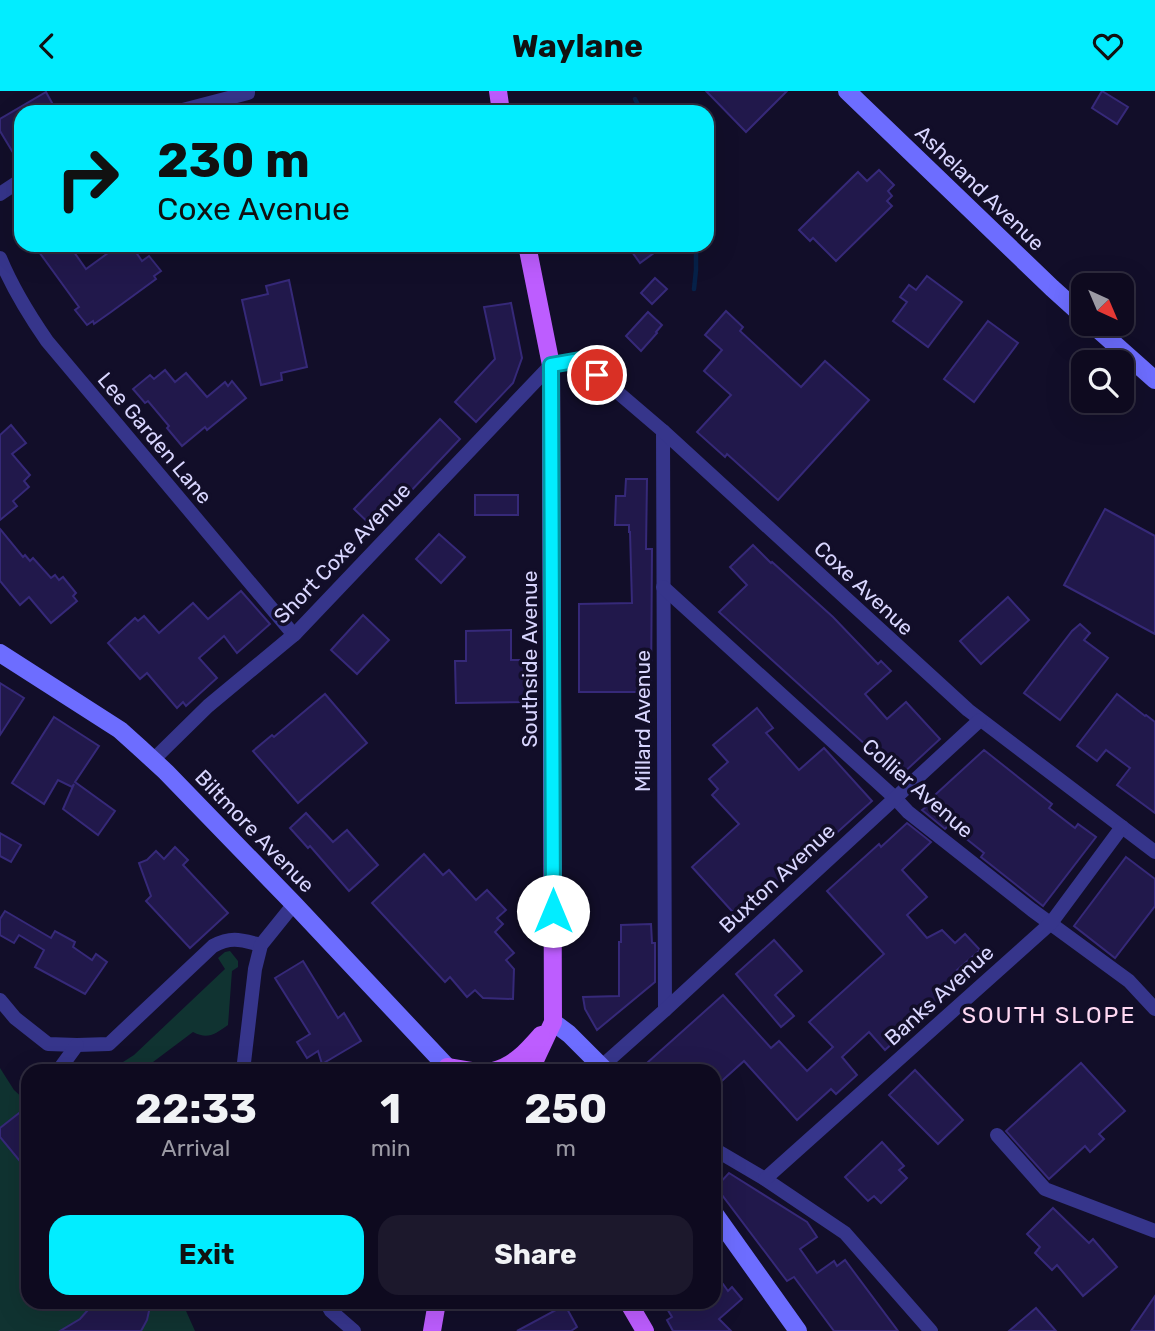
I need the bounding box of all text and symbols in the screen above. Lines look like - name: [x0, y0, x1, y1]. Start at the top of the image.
- icon: back: [28, 27, 66, 65]
- text: Waylane: [512, 27, 643, 65]
- icon: heart: [1089, 27, 1127, 65]
- street label: Asheland Avenue: [910, 120, 1050, 256]
- text: 230 m: [157, 131, 310, 189]
- icon: right: [42, 133, 133, 224]
- text: Coxe Avenue: [157, 190, 350, 228]
- north arrow: [1071, 273, 1134, 336]
- map controls: [1071, 273, 1134, 413]
- pin: [567, 345, 627, 405]
- button: search: [1071, 350, 1134, 413]
- icon: arrive: [578, 356, 616, 394]
- street label: Lee Garden Lane: [93, 367, 217, 509]
- street label: Short Coxe Avenue: [268, 477, 416, 629]
- street label: Coxe Avenue: [809, 536, 919, 640]
- street label: Southside Avenue: [517, 571, 542, 747]
- street label: Millard Avenue: [630, 650, 655, 792]
- street label: Collier Avenue: [857, 733, 979, 843]
- street label: Biltmore Avenue: [190, 764, 320, 898]
- street label: Buxton Avenue: [714, 818, 840, 938]
- position arrow: [516, 874, 590, 948]
- street label: Banks Avenue: [879, 940, 999, 1050]
- district label: SOUTH SLOPE: [962, 1001, 1136, 1029]
- text: 22:33: [135, 1084, 257, 1134]
- text: 1: [380, 1084, 401, 1134]
- text: 250: [524, 1084, 607, 1134]
- text: Arrival: [161, 1134, 230, 1162]
- text: min: [371, 1134, 411, 1162]
- text: m: [556, 1134, 576, 1162]
- button: Exit: [49, 1215, 364, 1295]
- button: Share: [378, 1215, 693, 1295]

